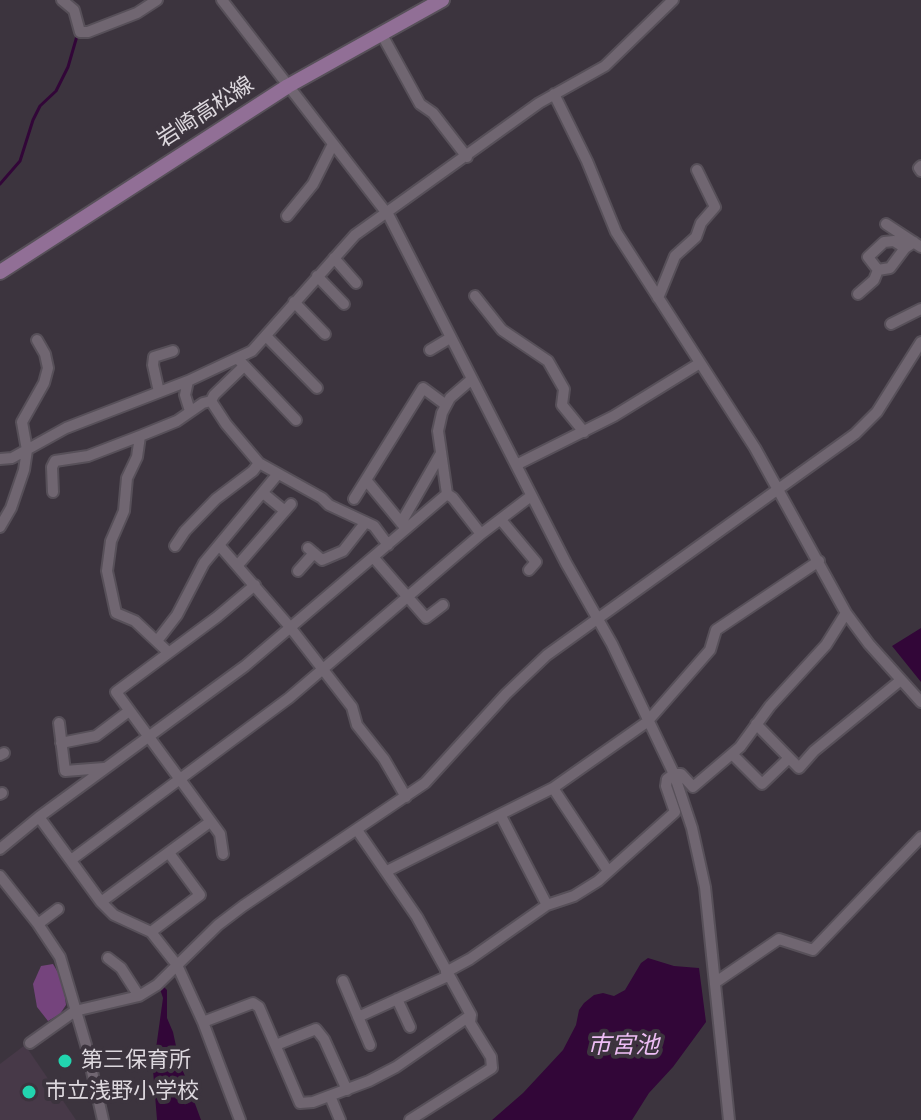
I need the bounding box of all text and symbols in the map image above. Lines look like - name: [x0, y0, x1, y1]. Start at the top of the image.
- street label: 岩崎高松線: [153, 72, 259, 154]
- water label: 市宮池: [587, 1033, 659, 1061]
- place label: 第三保育所: [81, 1048, 191, 1074]
- marker: 第三保育所: [56, 1052, 74, 1070]
- place label: 市立浅野小学校: [45, 1079, 199, 1105]
- marker: 市立浅野小学校: [20, 1083, 38, 1101]

